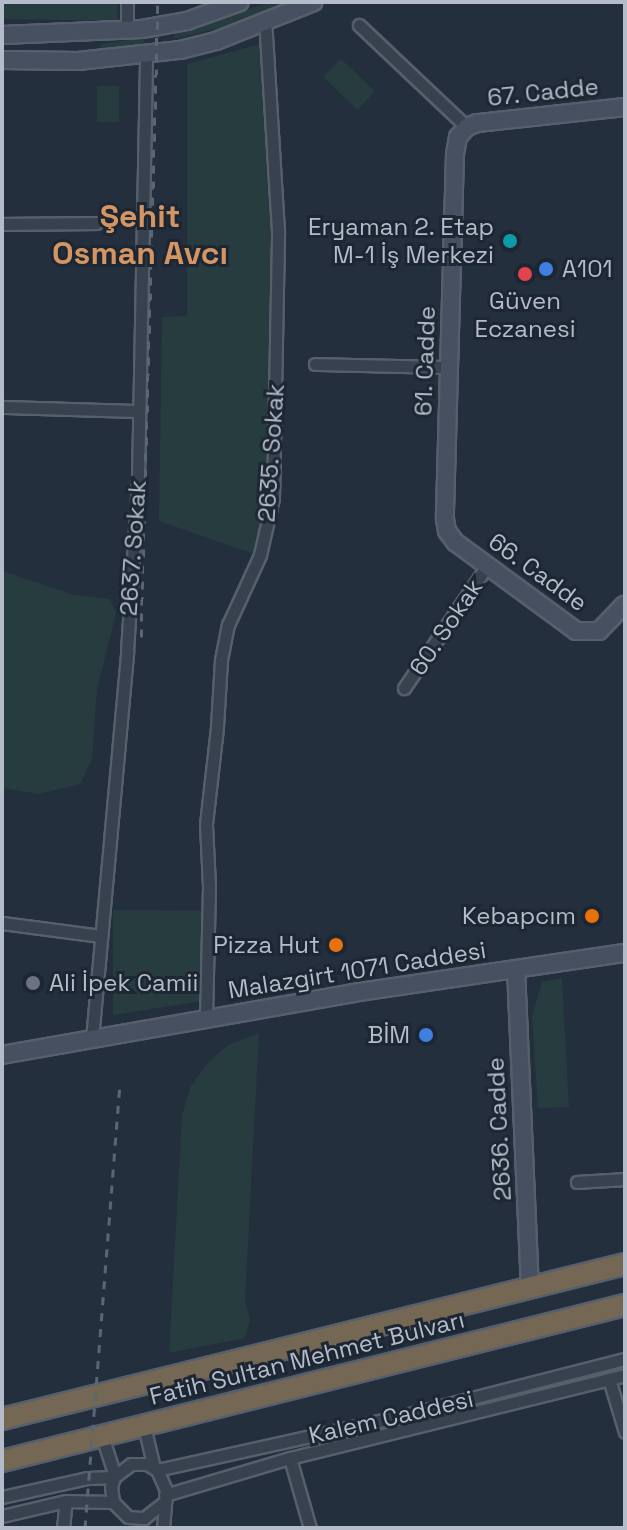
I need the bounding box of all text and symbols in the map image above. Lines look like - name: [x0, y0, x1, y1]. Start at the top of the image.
- street label: 67. Cadde: [486, 72, 600, 112]
- district label: Şehit Osman Avcı: [52, 198, 228, 273]
- place label: Eryaman 2. Etap M-1 İş Merkezi: [307, 213, 494, 269]
- marker: Eryaman 2. Etap M-1 İş Merkezi: [501, 232, 519, 250]
- place label: A101: [562, 255, 613, 283]
- marker: A101: [537, 260, 555, 278]
- marker: Güven Eczanesi: [516, 265, 534, 283]
- place label: Güven Eczanesi: [474, 287, 576, 343]
- street label: 61. Cadde: [409, 305, 441, 417]
- street label: 2635. Sokak: [252, 383, 290, 523]
- street label: 2637. Sokak: [114, 479, 152, 617]
- street label: 66. Cadde: [483, 526, 593, 618]
- street label: 60. Sokak: [403, 573, 489, 681]
- place label: Kebapcım: [462, 902, 576, 930]
- marker: Kebapcım: [583, 907, 601, 925]
- place label: Pizza Hut: [213, 931, 320, 959]
- street label: Malazgirt 1071 Caddesi: [226, 935, 488, 1005]
- marker: Pizza Hut: [327, 936, 345, 954]
- place label: Ali İpek Camii: [49, 969, 198, 997]
- marker: Ali İpek Camii: [24, 974, 42, 992]
- place label: BİM: [368, 1021, 410, 1049]
- marker: BİM: [417, 1026, 435, 1044]
- street label: 2636. Cadde: [481, 1056, 517, 1202]
- street label: Fatih Sultan Mehmet Bulvarı: [147, 1305, 467, 1411]
- street label: Kalem Caddesi: [306, 1384, 476, 1450]

